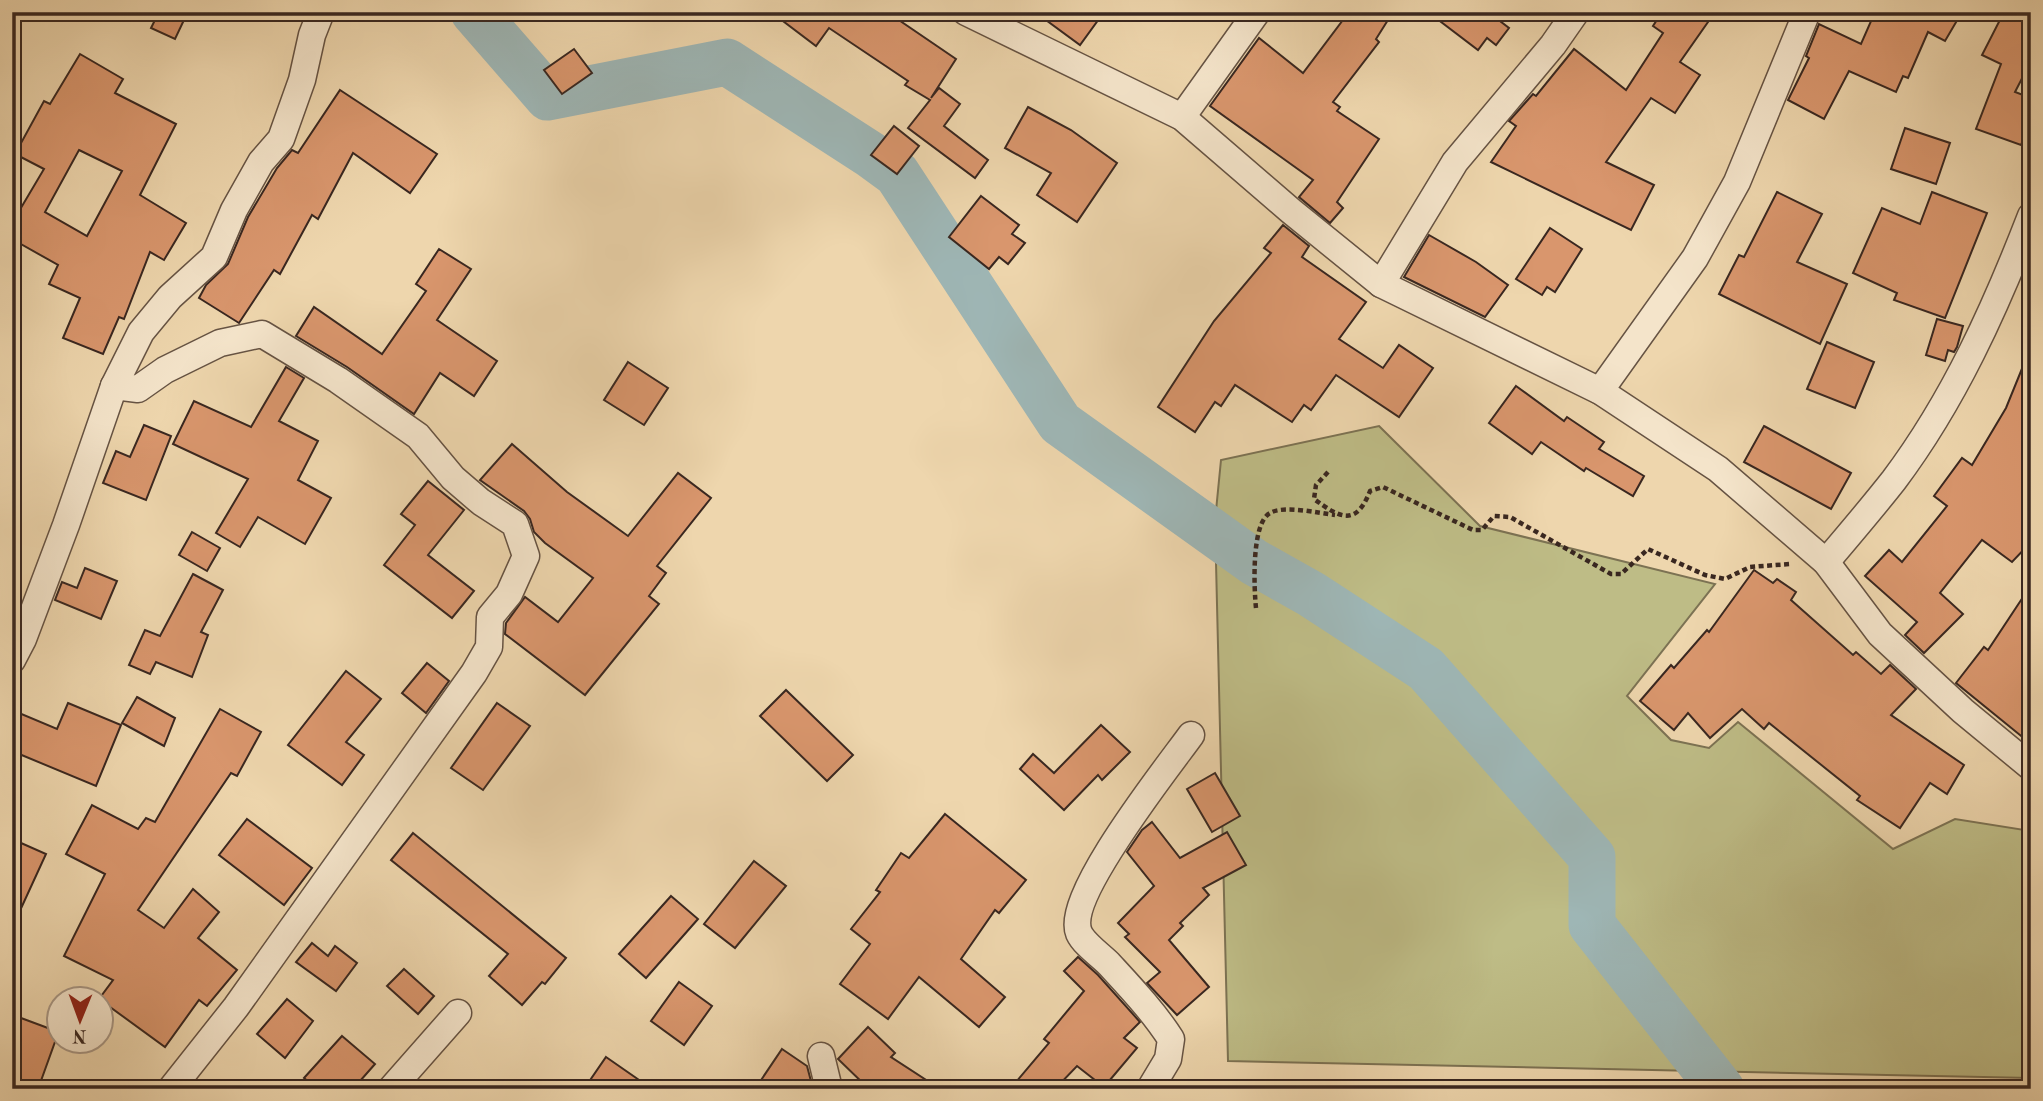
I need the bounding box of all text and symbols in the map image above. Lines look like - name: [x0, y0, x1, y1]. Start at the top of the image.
- north arrow: [46, 986, 116, 1056]
- text: N: [72, 1025, 87, 1044]

